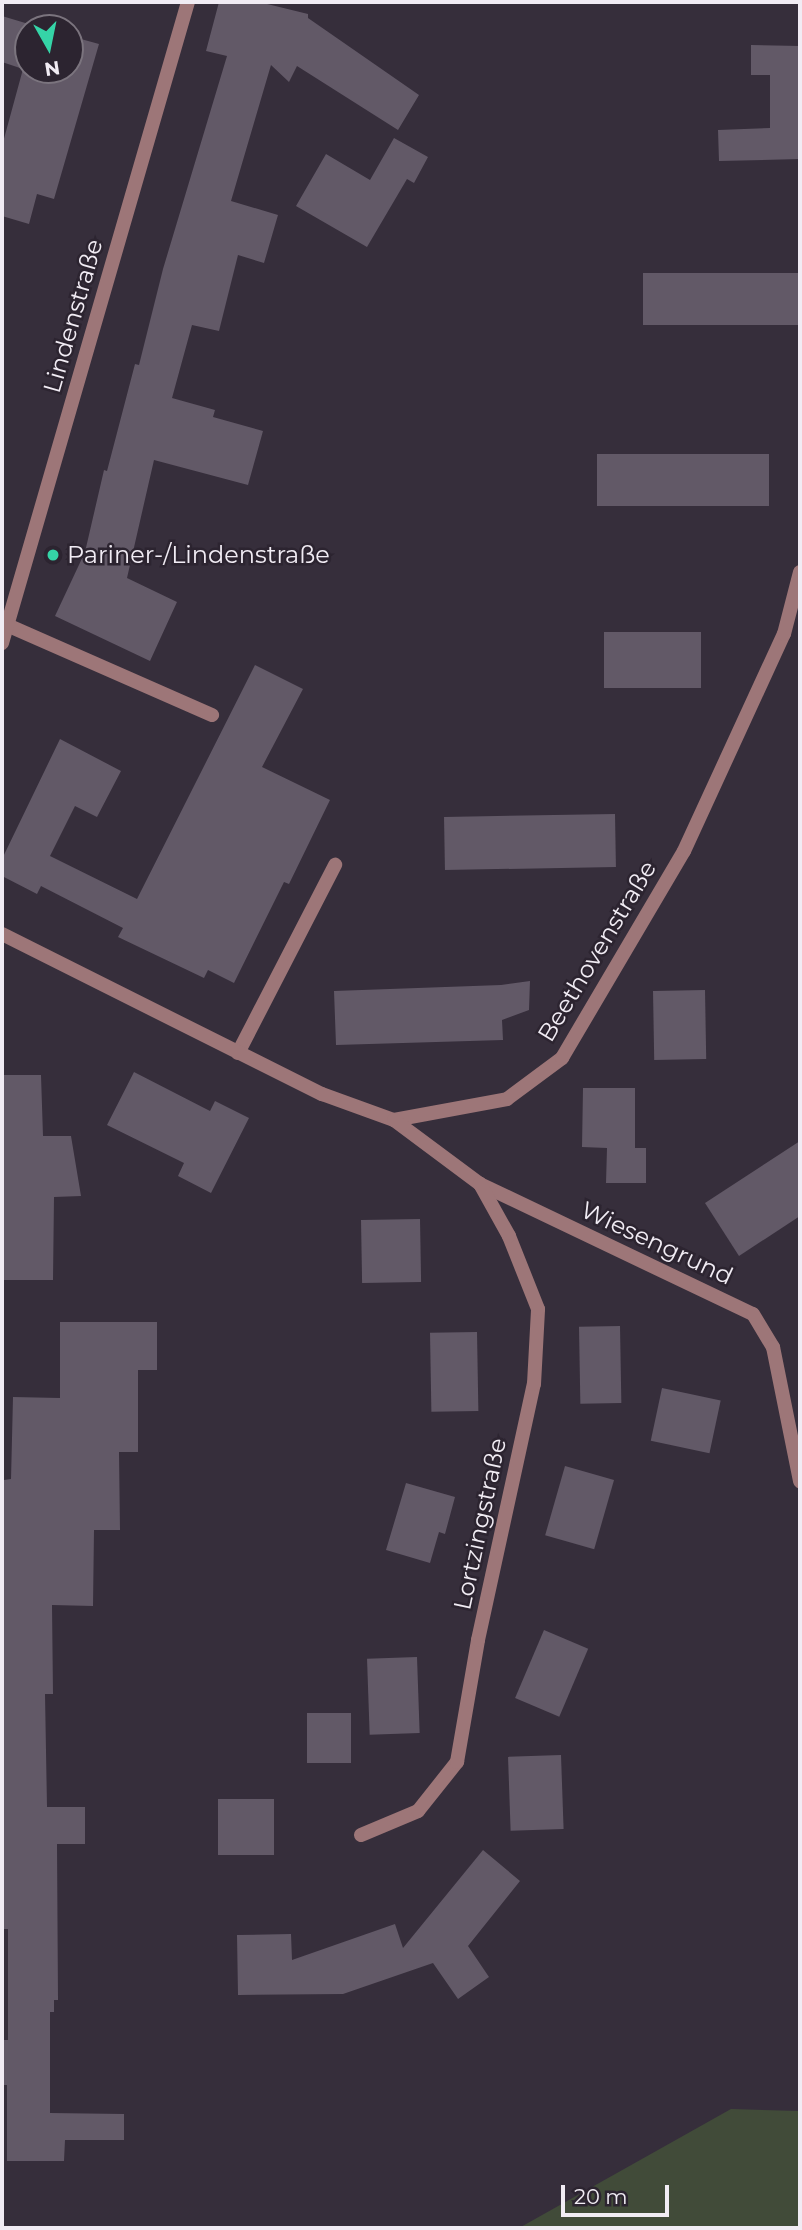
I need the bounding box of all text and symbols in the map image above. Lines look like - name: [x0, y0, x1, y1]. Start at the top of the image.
- north arrow: [14, 14, 84, 84]
- text: N: [43, 56, 61, 81]
- street label: Lindenstraße: [37, 236, 109, 396]
- place label: Pariner-/Lindenstraße: [67, 541, 330, 569]
- marker: Pariner-/Lindenstraße: [45, 547, 61, 563]
- street label: Beethovenstraße: [532, 855, 662, 1047]
- street label: Wiesengrund: [576, 1195, 738, 1291]
- street label: Lortzingstraße: [448, 1435, 512, 1613]
- scale bar: [564, 2170, 672, 2214]
- text: 20 m: [574, 2184, 628, 2209]

